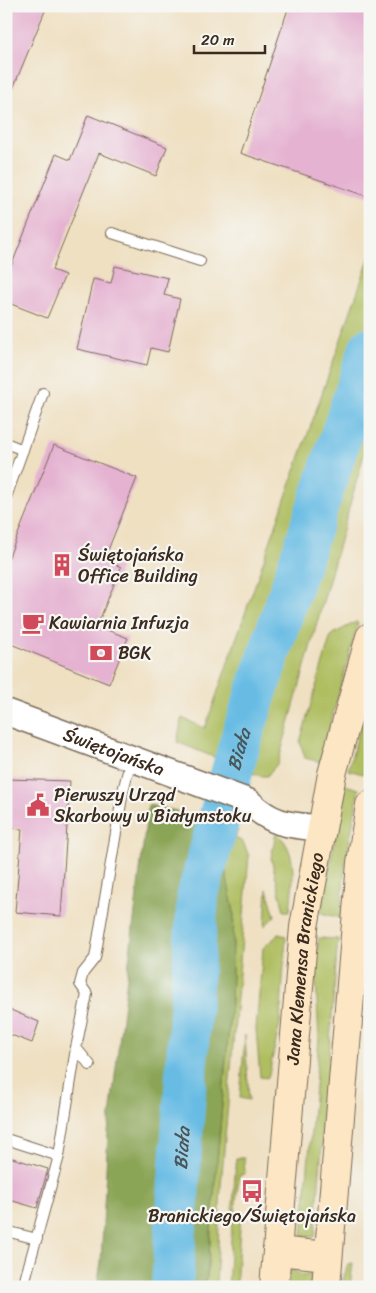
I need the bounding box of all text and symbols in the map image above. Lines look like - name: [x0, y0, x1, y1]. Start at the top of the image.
- scale bar: [194, 22, 265, 54]
- text: 20 m: [201, 27, 235, 53]
- place label: Świętojańska Office Building: [78, 539, 198, 592]
- building icon: Świętojańska Office Building: [49, 552, 75, 578]
- place label: Kawiarnia Infuzja: [49, 607, 189, 639]
- cafe icon: Kawiarnia Infuzja: [20, 610, 46, 636]
- place label: BGK: [118, 637, 152, 669]
- bank icon: BGK: [88, 640, 114, 666]
- street label: Świętojańska: [59, 719, 169, 785]
- water label: Biała: [217, 722, 260, 774]
- place label: Pierwszy Urząd Skarbowy w Białymstoku: [54, 779, 252, 832]
- public building icon: Pierwszy Urząd Skarbowy w Białymstoku: [25, 792, 51, 818]
- street label: Jana Klemensa Branickiego: [277, 850, 333, 1067]
- water label: Biała: [163, 1125, 199, 1171]
- bus stop icon: Branickiego/Świętojańska: [239, 1178, 265, 1204]
- place label: Branickiego/Świętojańska: [148, 1200, 356, 1232]

